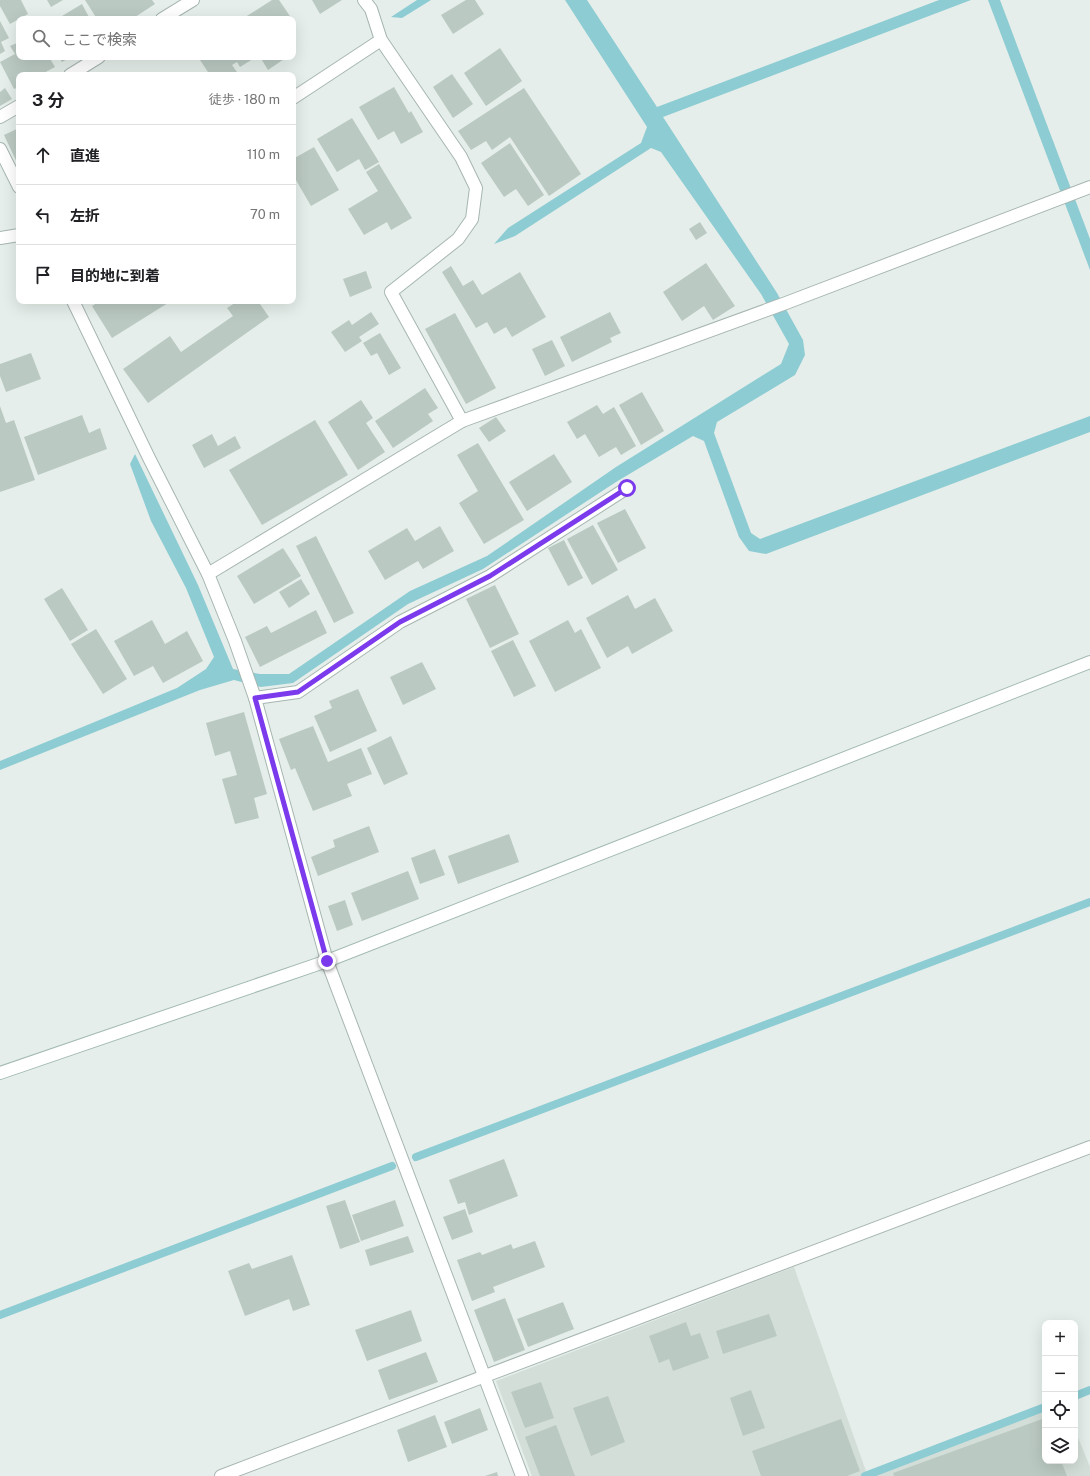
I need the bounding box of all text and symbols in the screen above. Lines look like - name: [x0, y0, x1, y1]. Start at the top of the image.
- search box: [16, 16, 296, 60]
- icon: search: [30, 27, 52, 49]
- text: ここで検索: [62, 31, 137, 48]
- text: 3 分: [32, 90, 64, 110]
- text: 徒歩 · 180 m: [209, 92, 280, 107]
- icon: ahead: [32, 144, 54, 166]
- text: 直進: [70, 147, 100, 164]
- text: 110 m: [247, 147, 280, 162]
- icon: left: [32, 204, 54, 226]
- text: 左折: [70, 207, 100, 224]
- text: 70 m: [250, 207, 280, 222]
- icon: arrive: [32, 264, 54, 286]
- text: 目的地に到着: [70, 267, 160, 284]
- route start: [618, 479, 636, 497]
- route end: [318, 952, 336, 970]
- map controls: [1042, 1320, 1078, 1464]
- button: +: [1042, 1320, 1078, 1356]
- button: −: [1042, 1356, 1078, 1392]
- button: locate: [1042, 1392, 1078, 1428]
- button: layers: [1042, 1428, 1078, 1464]

